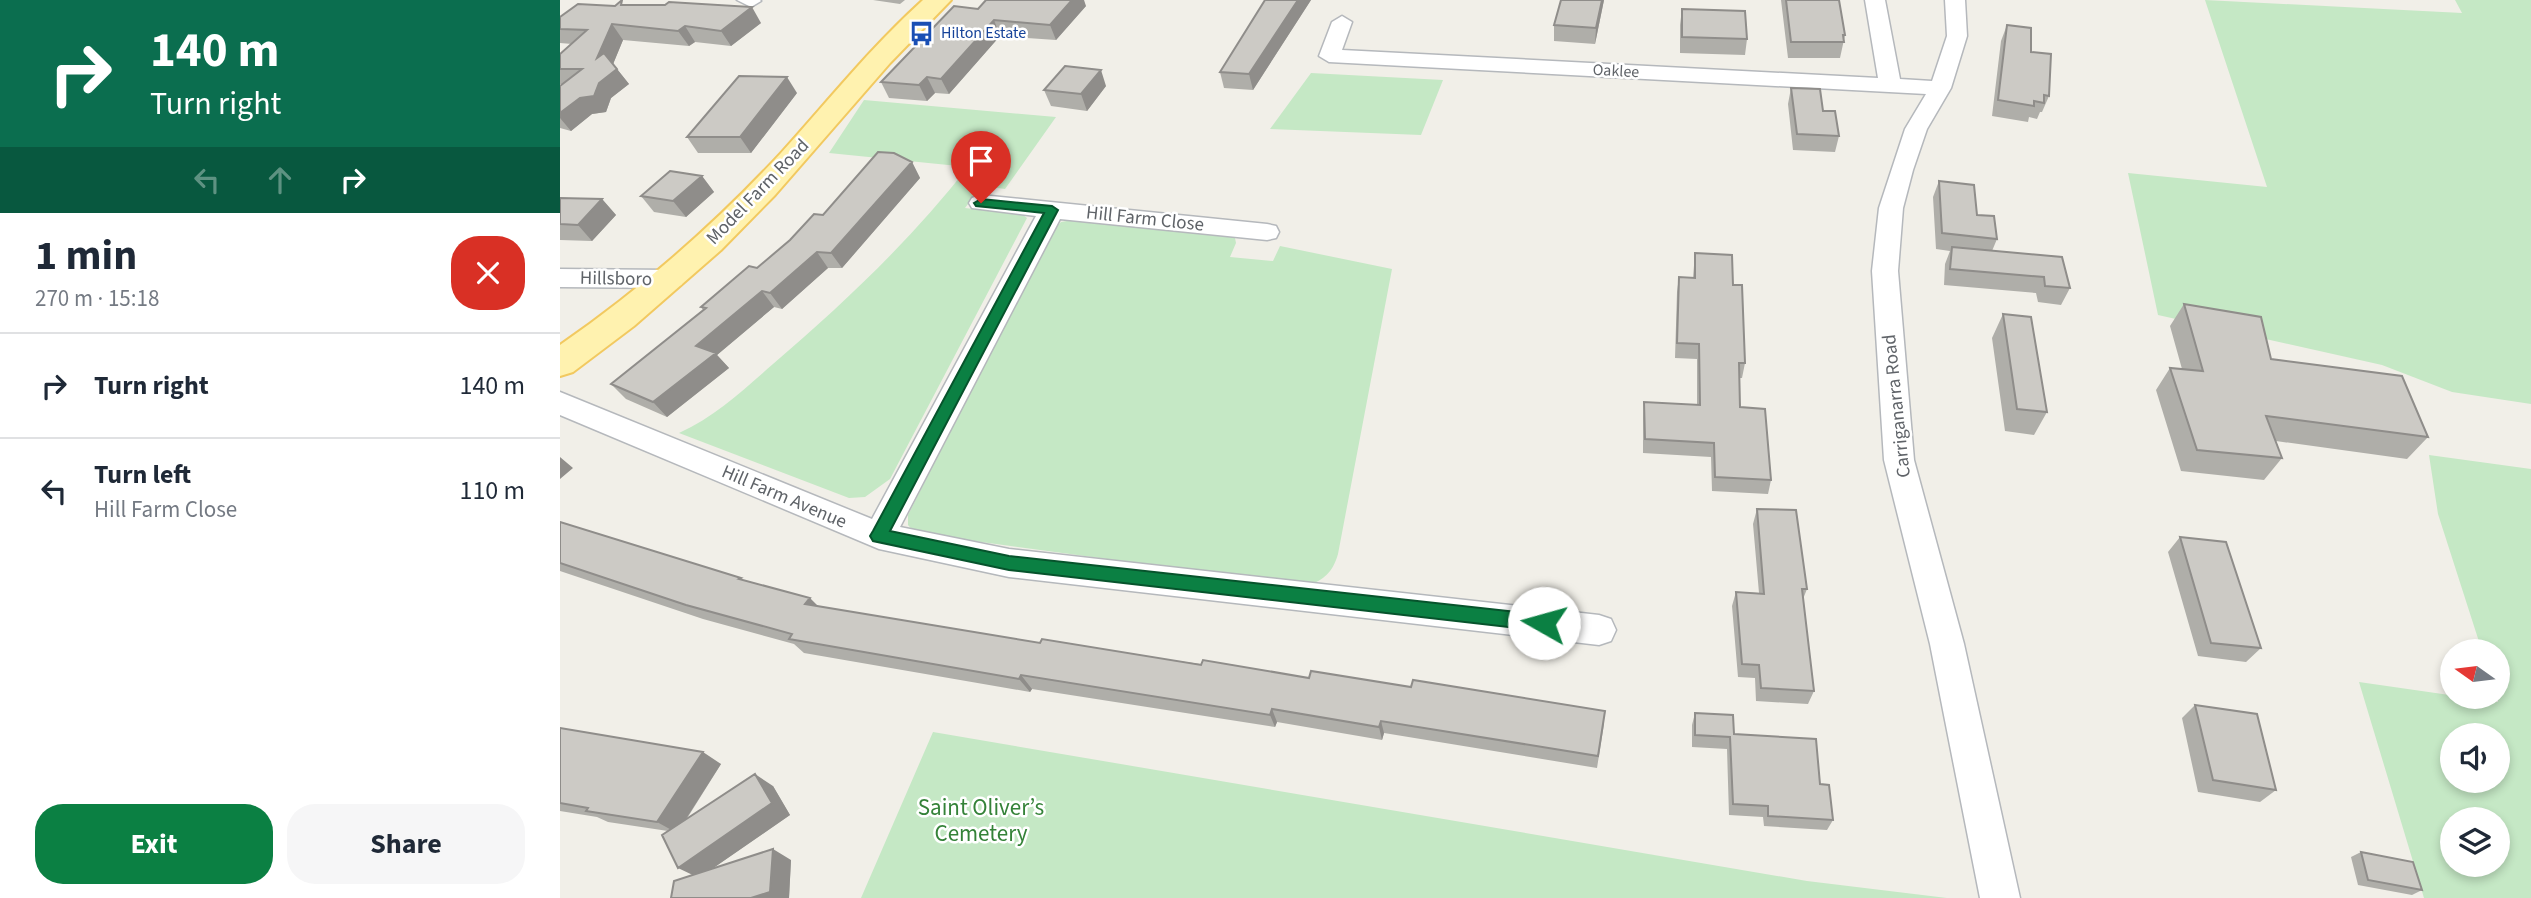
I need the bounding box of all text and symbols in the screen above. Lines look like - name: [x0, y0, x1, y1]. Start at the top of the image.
- text: 140 m: [150, 16, 279, 86]
- bus stop icon: Hilton Estate: [907, 19, 935, 47]
- place label: Hilton Estate: [941, 22, 1026, 44]
- icon: right: [35, 28, 126, 119]
- street label: Oaklee: [1592, 59, 1640, 83]
- text: Turn right: [150, 81, 281, 127]
- pin: [951, 131, 1011, 203]
- street label: Model Farm Road: [700, 133, 816, 251]
- icon: arrive: [962, 142, 1000, 180]
- icon: left: [188, 161, 226, 199]
- icon: ahead: [261, 161, 299, 199]
- icon: right: [334, 161, 372, 199]
- street label: Hill Farm Close: [1085, 199, 1205, 239]
- text: 1 min: [35, 226, 137, 286]
- button: close: [451, 236, 525, 310]
- street label: Hillsboro: [580, 265, 652, 293]
- text: 270 m · 15:18: [35, 282, 159, 315]
- street label: Carriganarra Road: [1876, 333, 1918, 479]
- icon: right: [35, 367, 73, 405]
- text: Turn right: [94, 367, 209, 404]
- text: 140 m: [459, 367, 525, 404]
- text: Turn left: [94, 456, 191, 493]
- street label: Hill Farm Avenue: [717, 458, 851, 536]
- icon: left: [35, 472, 73, 510]
- text: 110 m: [459, 472, 525, 509]
- text: Hill Farm Close: [94, 493, 237, 526]
- position arrow: [1507, 586, 1581, 660]
- north arrow: [2440, 639, 2510, 709]
- map controls: [2440, 639, 2510, 877]
- button: sound: [2440, 723, 2510, 793]
- park label: Saint Oliver’s Cemetery: [918, 791, 1044, 850]
- button: Exit: [35, 804, 273, 884]
- button: Share: [287, 804, 525, 884]
- button: layers: [2440, 807, 2510, 877]

